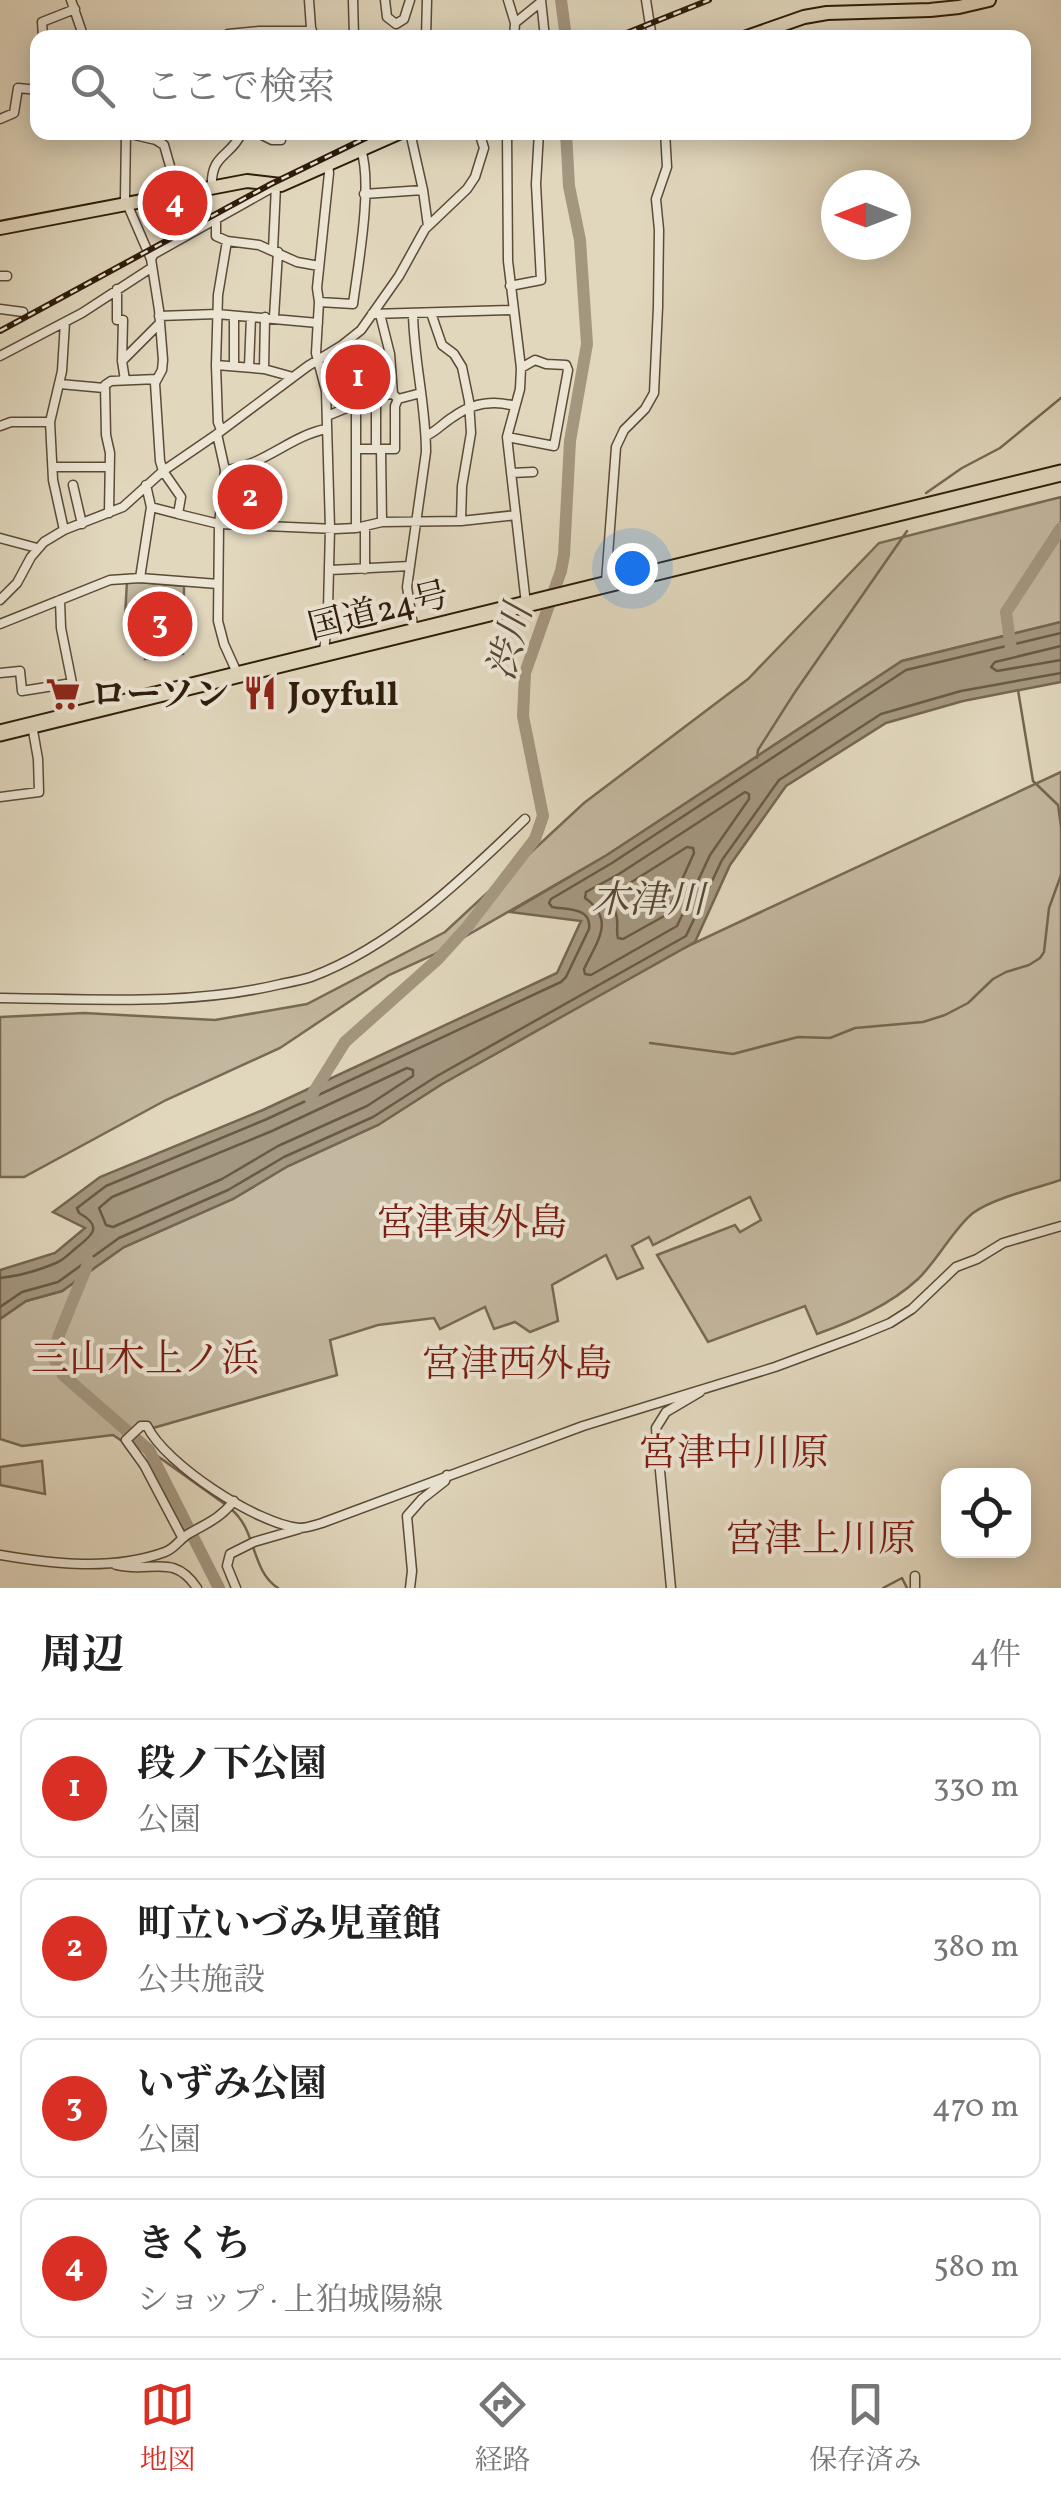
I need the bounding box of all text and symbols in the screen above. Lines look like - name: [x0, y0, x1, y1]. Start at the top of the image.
- search box: [30, 30, 1031, 140]
- icon: search: [65, 58, 120, 113]
- text: ここで検索: [145, 63, 335, 116]
- pin: 4: [142, 166, 208, 240]
- north arrow: [821, 170, 911, 260]
- pin: 1: [326, 340, 390, 414]
- pin: 2: [218, 460, 282, 534]
- your location: [607, 543, 658, 594]
- street label: 国道24号: [303, 572, 454, 654]
- pin: 3: [128, 586, 192, 662]
- water label: 渋川: [477, 595, 549, 686]
- place label: Joyfull: [287, 672, 399, 720]
- place label: ローソン: [91, 673, 230, 721]
- restaurant icon: Joyfull: [241, 674, 279, 712]
- supermarket icon: ローソン: [44, 675, 82, 713]
- water label: 木津川: [591, 876, 709, 929]
- district label: 宮津東外島: [377, 1199, 567, 1252]
- district label: 三山木上ノ浜: [31, 1335, 259, 1388]
- district label: 宮津西外島: [422, 1340, 612, 1393]
- district label: 宮津中川原: [639, 1429, 829, 1482]
- map controls: [941, 1468, 1031, 1558]
- button: locate: [941, 1468, 1031, 1558]
- district label: 宮津上川原: [726, 1515, 916, 1568]
- text: 周辺: [40, 1628, 124, 1687]
- text: 4件: [970, 1635, 1021, 1679]
- text: 段ノ下公園: [137, 1740, 327, 1793]
- text: 1: [68, 1766, 81, 1810]
- text: 330 m: [933, 1766, 1019, 1810]
- text: 公園: [137, 1800, 201, 1844]
- text: 町立いづみ児童館: [137, 1900, 441, 1953]
- text: 2: [66, 1926, 83, 1970]
- text: 380 m: [932, 1926, 1019, 1970]
- text: 公共施設: [137, 1960, 265, 2004]
- text: いずみ公園: [137, 2060, 327, 2113]
- text: 3: [66, 2086, 83, 2130]
- text: 470 m: [932, 2086, 1019, 2130]
- text: 公園: [137, 2120, 201, 2164]
- text: きくち: [137, 2220, 251, 2273]
- text: 4: [65, 2246, 84, 2290]
- text: 580 m: [933, 2246, 1019, 2290]
- text: ショップ · 上狛城陽線: [137, 2280, 443, 2324]
- tab: 地図: [139, 2377, 196, 2481]
- tab: 経路: [474, 2377, 531, 2481]
- tab: 保存済み: [809, 2377, 922, 2481]

